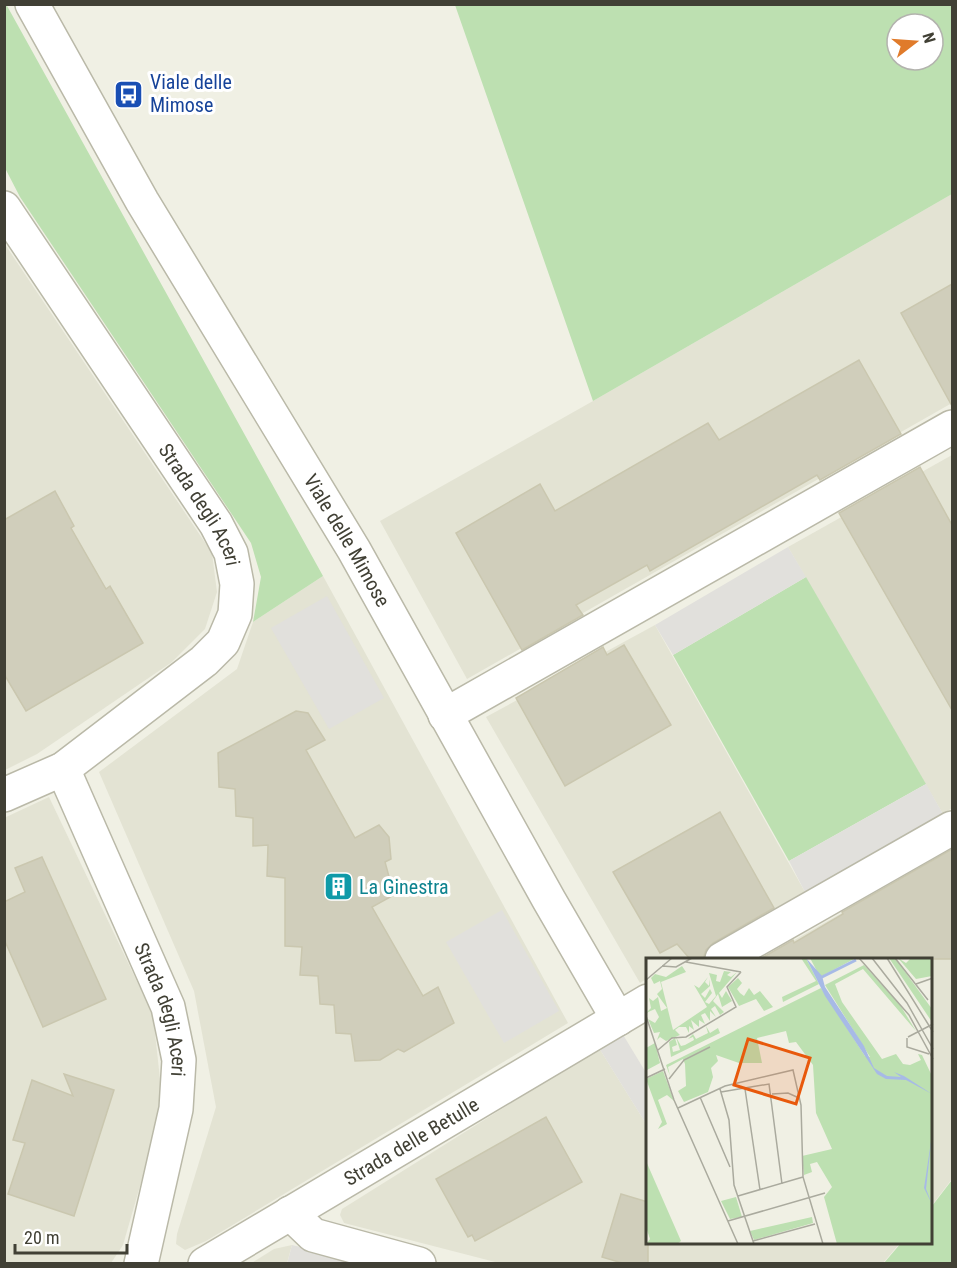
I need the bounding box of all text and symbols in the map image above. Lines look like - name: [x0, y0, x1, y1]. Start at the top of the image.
- north arrow: [885, 12, 945, 72]
- text: N: [918, 30, 939, 45]
- place label: Viale delle Mimose: [150, 70, 232, 117]
- bus stop icon: Viale delle Mimose: [113, 78, 145, 110]
- street label: Strada degli Aceri: [154, 439, 245, 568]
- street label: Viale delle Mimose: [299, 470, 395, 611]
- building icon: La Ginestra: [322, 871, 354, 903]
- place label: La Ginestra: [359, 875, 448, 899]
- street label: Strada degli Aceri: [129, 939, 191, 1077]
- inset map: [646, 958, 933, 1244]
- street label: Strada delle Betulle: [340, 1092, 483, 1191]
- scale bar: [15, 1217, 128, 1255]
- text: 20 m: [24, 1227, 59, 1248]

